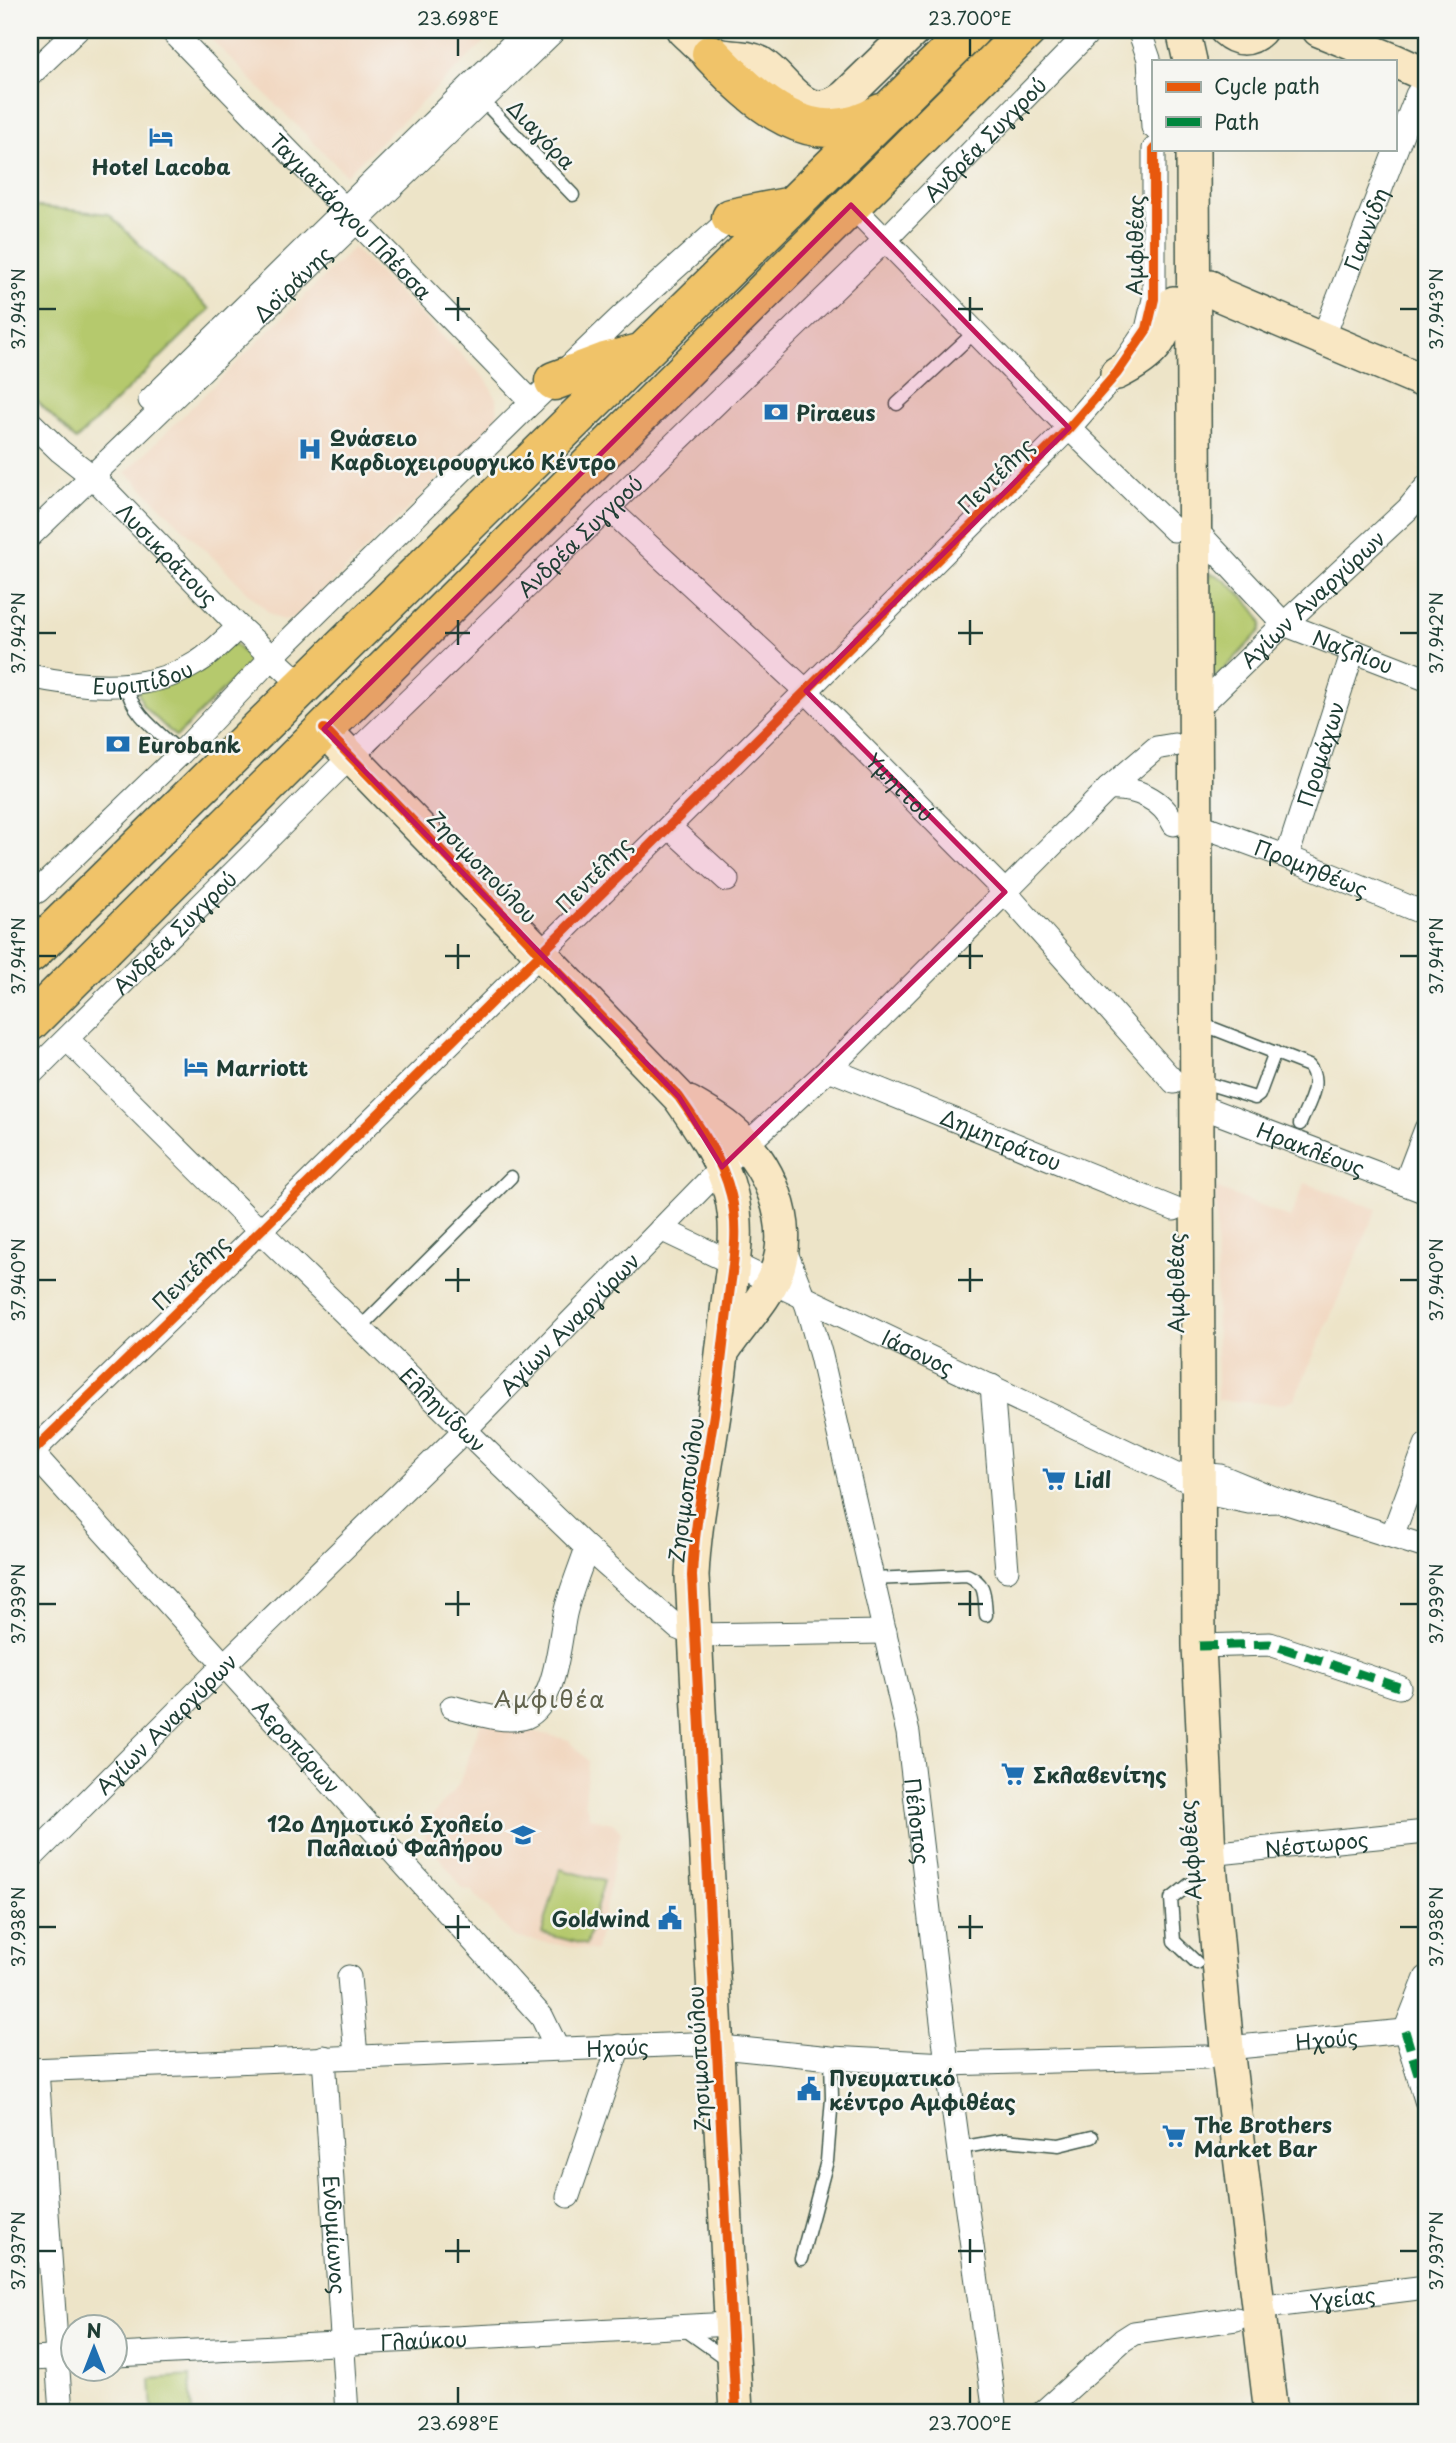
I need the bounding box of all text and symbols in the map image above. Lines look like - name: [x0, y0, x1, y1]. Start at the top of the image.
- text: 23.698°E: [417, 4, 499, 31]
- text: 23.700°E: [928, 4, 1012, 31]
- legend: [1152, 60, 1396, 150]
- street label: Ανδρέα Συγγρού: [916, 69, 1053, 208]
- text: Cycle path: [1214, 69, 1320, 101]
- street label: Διαγόρα: [500, 92, 584, 176]
- text: Path: [1214, 105, 1259, 137]
- hotel icon: Hotel Lacoba: [147, 123, 175, 151]
- street label: Ταγματάρχου Πλέσσα: [263, 125, 440, 307]
- place label: Hotel Lacoba: [92, 150, 230, 182]
- street label: Γιαννίδη: [1335, 183, 1396, 275]
- street label: Αμφιθέας: [1117, 194, 1151, 296]
- street label: Δοϊράνης: [245, 238, 339, 329]
- text: 37.943°N: [4, 268, 31, 350]
- text: 37.943°N: [1422, 268, 1449, 350]
- place label: Piraeus: [796, 396, 875, 428]
- bank icon: Piraeus: [762, 398, 790, 426]
- place label: Ωνάσειο Καρδιοχειρουργικό Κέντρο: [330, 421, 616, 477]
- street label: Πεντέλης: [949, 429, 1041, 521]
- hospital icon: Ωνάσειο Καρδιοχειρουργικό Κέντρο: [296, 435, 324, 463]
- street label: Ανδρέα Συγγρού: [509, 467, 649, 604]
- street label: Λυσικράτους: [110, 495, 226, 613]
- street label: Αγίων Αναργύρων: [1232, 522, 1392, 675]
- text: 37.942°N: [4, 592, 31, 674]
- text: 37.942°N: [1422, 592, 1449, 674]
- street label: Ναζλίου: [1308, 621, 1398, 681]
- street label: Ευριπίδου: [92, 652, 198, 701]
- street label: Προμάχων: [1288, 697, 1352, 811]
- place label: Eurobank: [138, 728, 241, 760]
- bank icon: Eurobank: [104, 730, 132, 758]
- street label: Υμηττού: [859, 745, 942, 828]
- street label: Ζησιμοπούλου: [421, 802, 545, 930]
- street label: Πεντέλης: [547, 828, 639, 920]
- street label: Προμηθέως: [1250, 830, 1373, 905]
- street label: Ανδρέα Συγγρού: [105, 863, 243, 1001]
- text: 37.941°N: [4, 917, 31, 995]
- text: 37.941°N: [1422, 917, 1449, 995]
- place label: Marriott: [216, 1051, 308, 1083]
- hotel icon: Marriott: [182, 1053, 210, 1081]
- street label: Δημητράτου: [936, 1100, 1067, 1178]
- street label: Ηρακλέους: [1252, 1113, 1370, 1183]
- street label: Πεντέλης: [144, 1227, 236, 1317]
- street label: Αμφιθέας: [1159, 1233, 1191, 1333]
- text: 37.940°N: [4, 1238, 31, 1322]
- text: 37.940°N: [1422, 1238, 1449, 1322]
- street label: Αγίων Αναργύρων: [492, 1245, 647, 1402]
- street label: Ιάσονος: [877, 1321, 960, 1383]
- street label: Ελληνίδων: [393, 1359, 494, 1459]
- street label: Ζησιμοπούλου: [659, 1415, 711, 1565]
- place label: Lidl: [1074, 1463, 1111, 1495]
- supermarket icon: Lidl: [1040, 1465, 1068, 1493]
- text: 37.939°N: [4, 1563, 31, 1645]
- text: 37.939°N: [1422, 1563, 1449, 1645]
- street label: Αγίων Αναργύρων: [88, 1645, 244, 1801]
- district label: Αμφιθέα: [494, 1681, 606, 1716]
- street label: Αεροπόρων: [246, 1692, 349, 1801]
- place label: Σκλαβενίτης: [1033, 1758, 1167, 1790]
- supermarket icon: Σκλαβενίτης: [999, 1760, 1027, 1788]
- street label: Πέλοπος: [897, 1776, 939, 1866]
- street label: Αμφιθέας: [1170, 1799, 1208, 1901]
- place label: 12ο Δημοτικό Σχολείο Παλαιού Φαλήρου: [267, 1807, 503, 1863]
- school or university icon: 12ο Δημοτικό Σχολείο Παλαιού Φαλήρου: [509, 1821, 537, 1849]
- street label: Νέστωρος: [1263, 1822, 1370, 1864]
- text: 37.938°N: [4, 1886, 31, 1968]
- text: 37.938°N: [1422, 1886, 1449, 1968]
- place label: Goldwind: [551, 1902, 650, 1934]
- public building icon: Goldwind: [656, 1904, 684, 1932]
- street label: Ζησιμοπούλου: [678, 1985, 718, 2133]
- street label: Ηχούς: [1294, 2020, 1359, 2057]
- street label: Ηχούς: [586, 2030, 649, 2064]
- place label: Πνευματικό κέντρο Αμφιθέας: [829, 2061, 1016, 2117]
- public building icon: Πνευματικό κέντρο Αμφιθέας: [795, 2075, 823, 2103]
- place label: The Brothers Market Bar: [1194, 2108, 1332, 2164]
- supermarket icon: The Brothers Market Bar: [1160, 2122, 1188, 2150]
- street label: Ενδυμίωνος: [316, 2174, 355, 2295]
- text: 37.937°N: [4, 2211, 31, 2291]
- text: 37.937°N: [1422, 2211, 1449, 2291]
- street label: Υγείας: [1308, 2277, 1377, 2317]
- north arrow: [60, 2314, 130, 2384]
- text: N: [86, 2316, 102, 2344]
- street label: Γλαύκου: [379, 2321, 468, 2358]
- text: 23.698°E: [417, 2409, 499, 2436]
- text: 23.700°E: [928, 2409, 1012, 2436]

